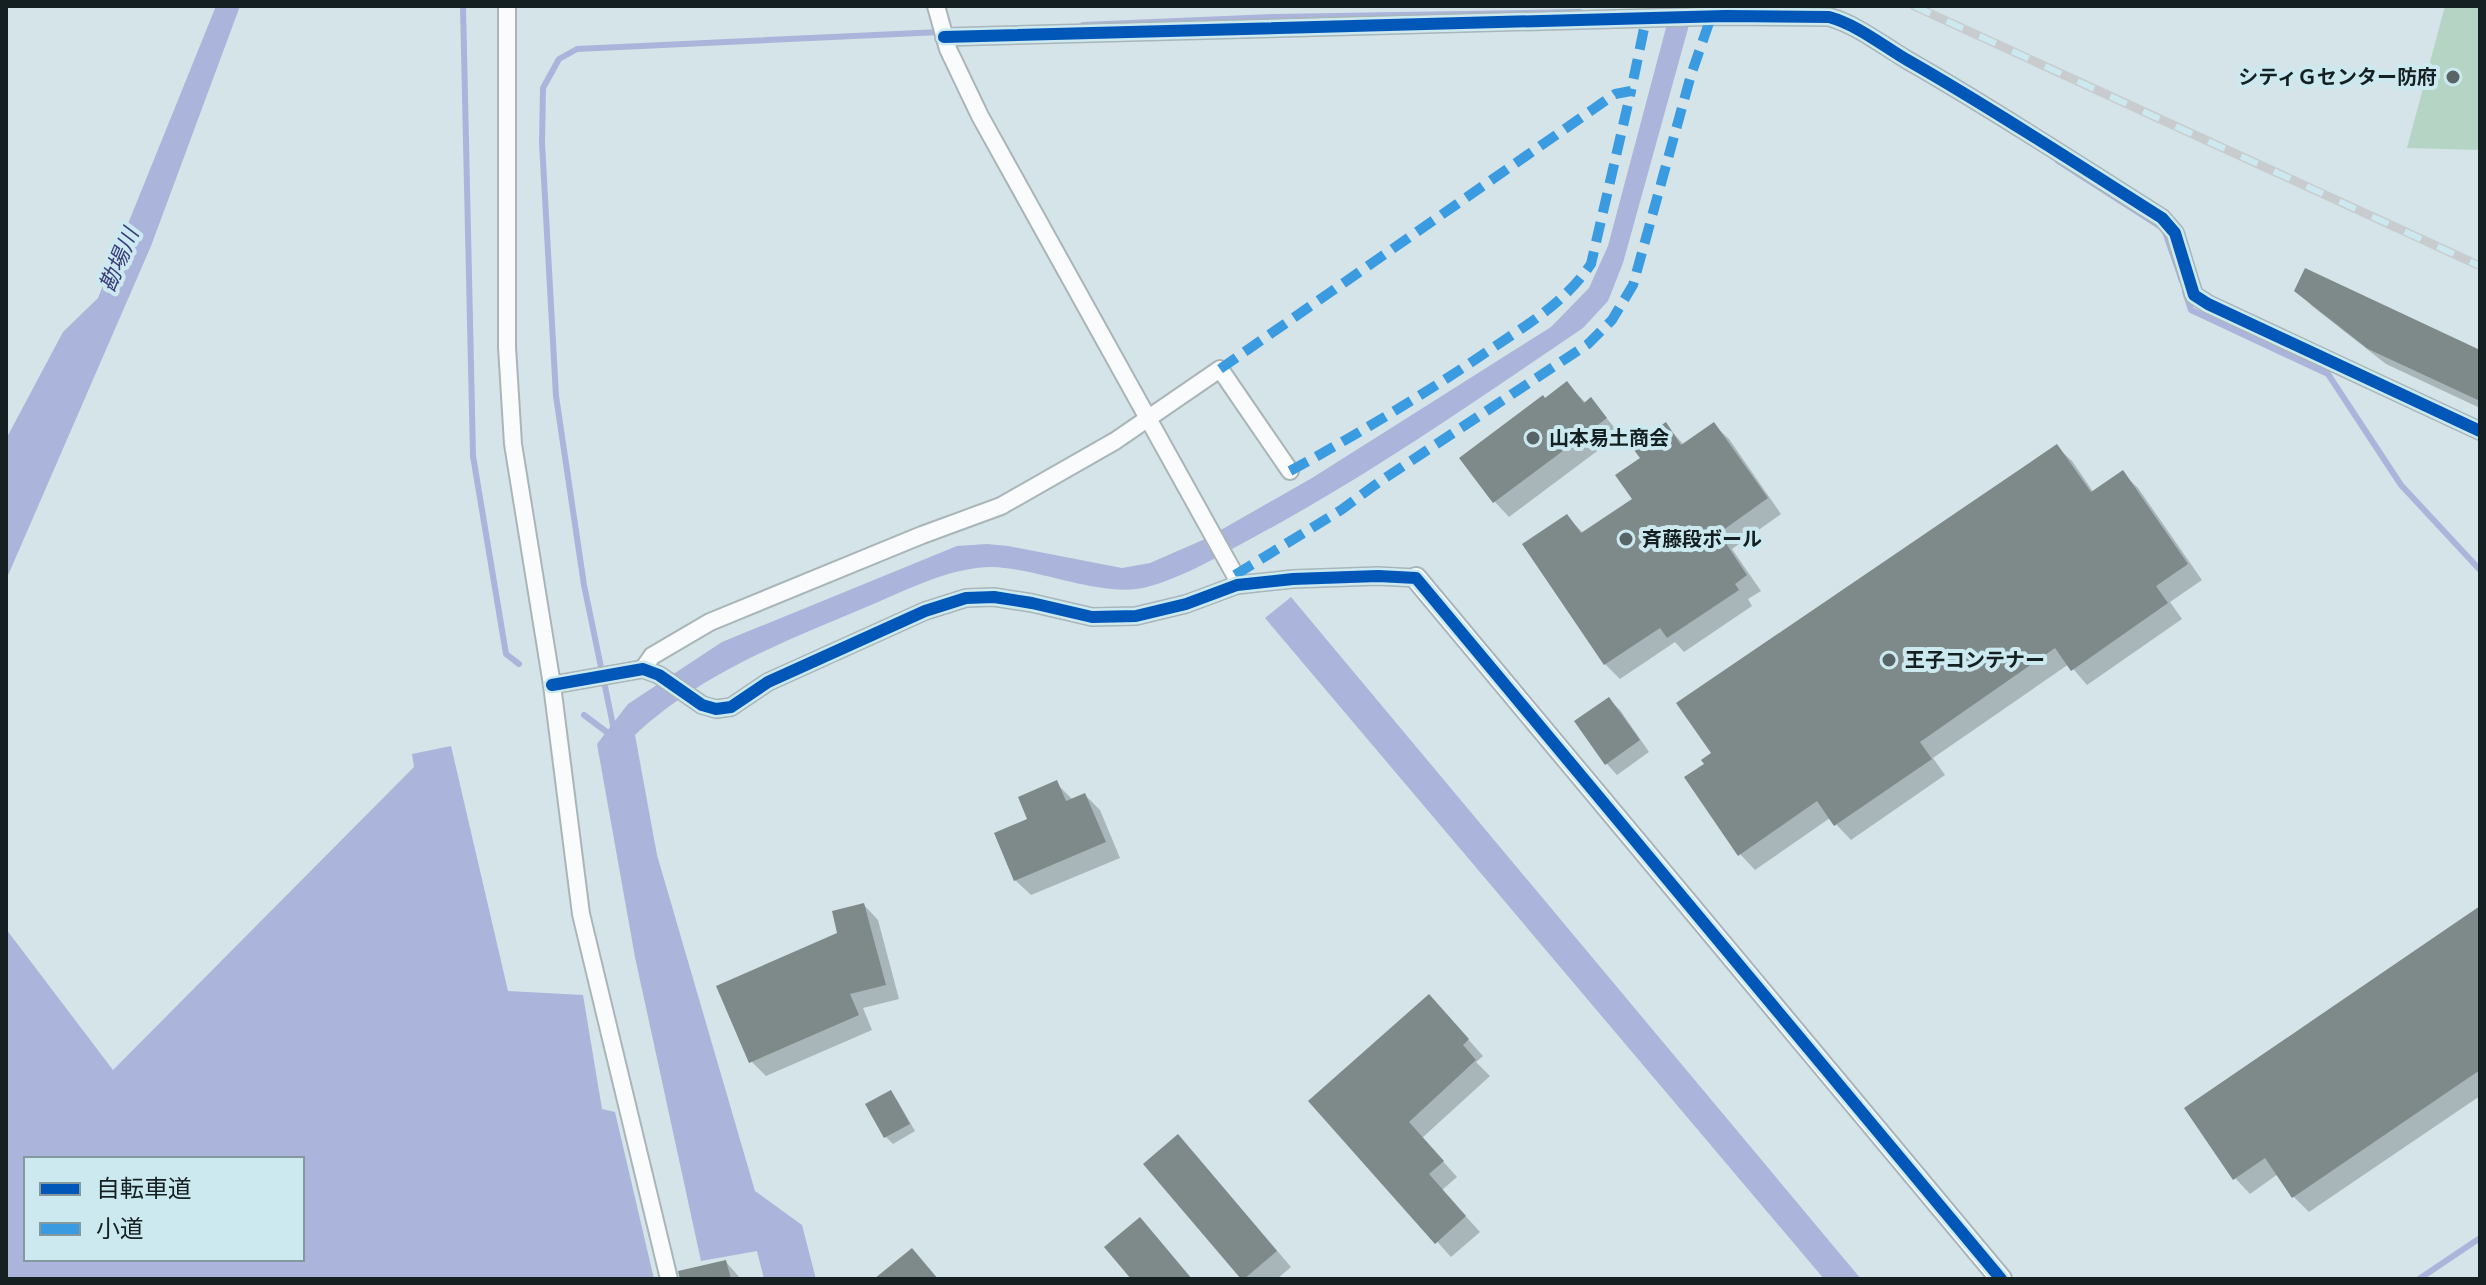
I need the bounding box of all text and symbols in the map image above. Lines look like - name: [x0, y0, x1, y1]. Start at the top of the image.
- place label: シティＧセンター防府: [2238, 65, 2437, 89]
- marker: シティＧセンター防府: [2444, 68, 2462, 86]
- water label: 勘場川: [94, 223, 145, 296]
- place label: 山本易土商会: [1549, 426, 1669, 450]
- marker: 山本易土商会: [1524, 429, 1542, 447]
- place label: 斉藤段ボール: [1642, 527, 1762, 551]
- marker: 斉藤段ボール: [1617, 530, 1635, 548]
- place label: 王子コンテナー: [1905, 648, 2045, 672]
- marker: 王子コンテナー: [1880, 651, 1898, 669]
- legend: [24, 1157, 304, 1261]
- text: 自転車道: [96, 1175, 192, 1203]
- text: 小道: [96, 1215, 144, 1243]

